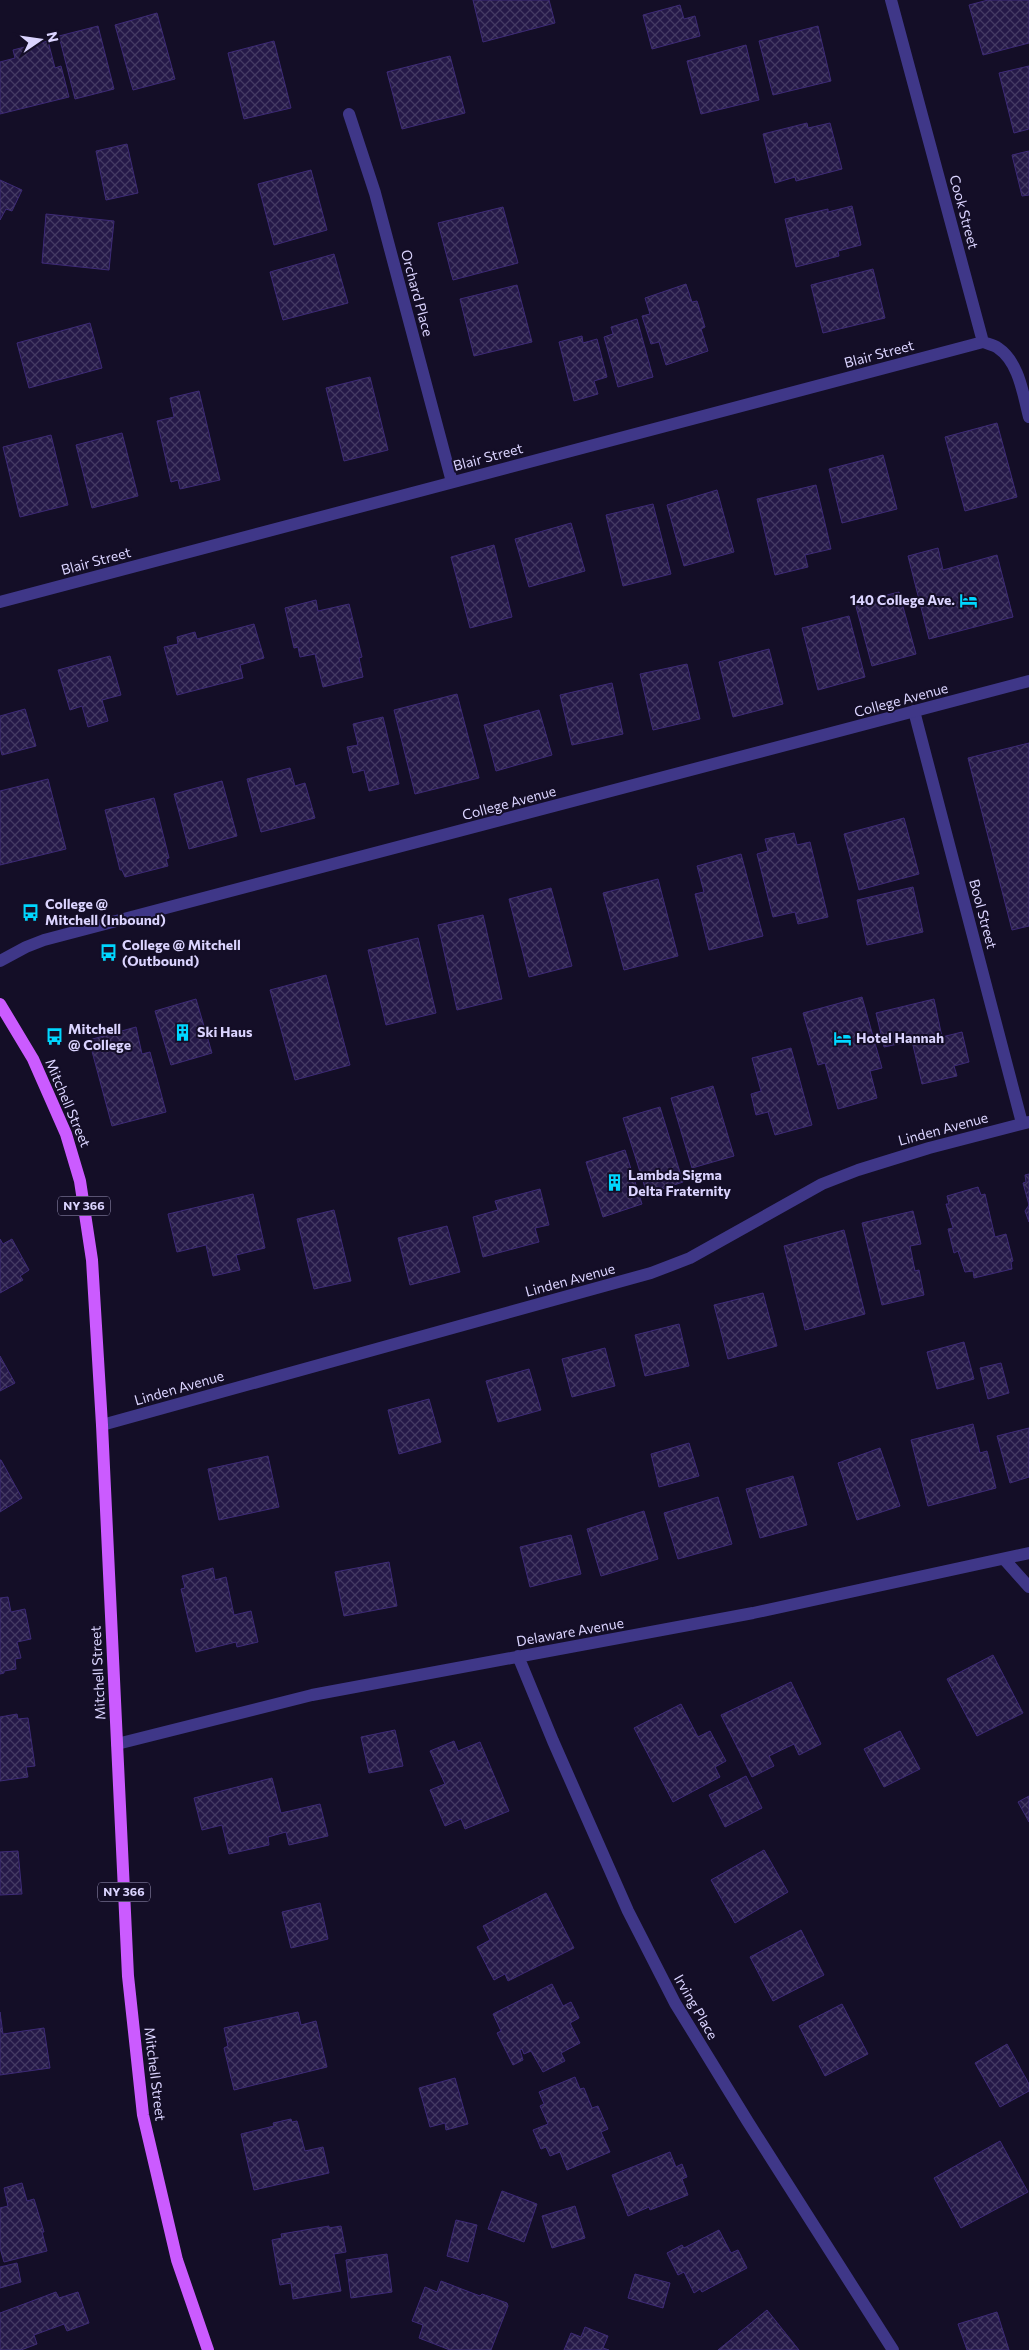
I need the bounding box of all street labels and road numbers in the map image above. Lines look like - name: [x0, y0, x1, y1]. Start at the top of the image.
- street label: Cook Street: [946, 173, 983, 251]
- street label: Orchard Place: [398, 248, 437, 338]
- street label: Blair Street: [842, 336, 916, 371]
- street label: Blair Street: [451, 439, 525, 474]
- street label: Blair Street: [59, 543, 133, 578]
- street label: College Avenue: [852, 679, 950, 720]
- street label: College Avenue: [460, 782, 558, 823]
- street label: Bool Street: [966, 877, 1001, 951]
- street label: Mitchell Street: [42, 1056, 95, 1150]
- street label: Linden Avenue: [896, 1108, 990, 1149]
- road number: NY 366: [58, 1196, 110, 1216]
- street label: Linden Avenue: [523, 1259, 617, 1300]
- street label: Linden Avenue: [132, 1367, 226, 1408]
- street label: Delaware Avenue: [515, 1614, 625, 1649]
- street label: Mitchell Street: [87, 1625, 108, 1721]
- road number: NY 366: [98, 1882, 150, 1901]
- street label: Irving Place: [671, 1971, 722, 2042]
- street label: Mitchell Street: [141, 2026, 170, 2122]

